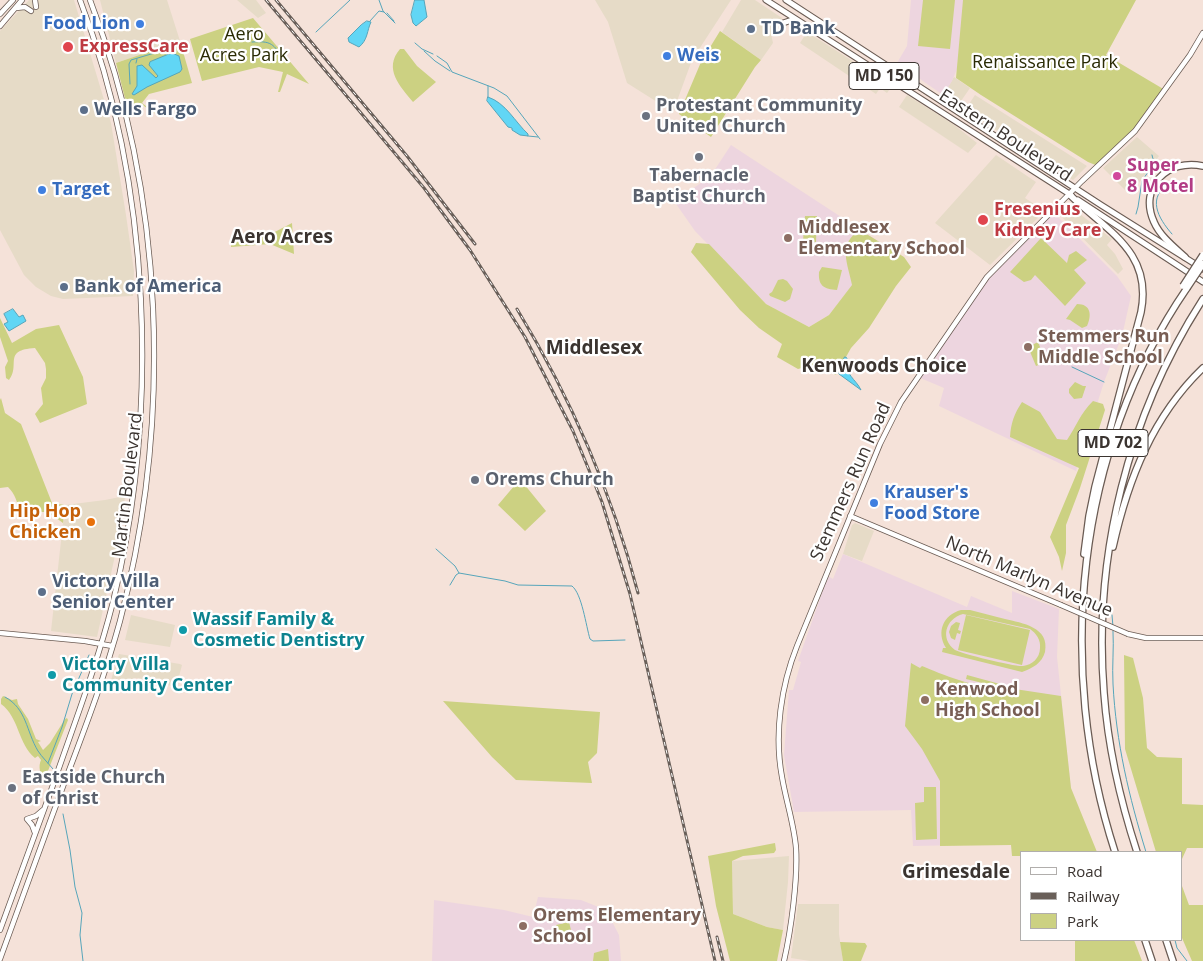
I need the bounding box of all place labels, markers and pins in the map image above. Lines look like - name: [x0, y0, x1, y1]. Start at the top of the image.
- place label: Food Lion: [43, 13, 130, 35]
- marker: Food Lion: [134, 18, 146, 30]
- place label: TD Bank: [761, 18, 835, 40]
- marker: TD Bank: [745, 23, 757, 35]
- place label: ExpressCare: [79, 36, 189, 58]
- marker: ExpressCare: [61, 40, 75, 54]
- place label: Weis: [677, 45, 719, 67]
- marker: Weis: [661, 50, 673, 62]
- place label: Protestant Community United Church: [656, 95, 862, 138]
- place label: Wells Fargo: [94, 99, 197, 121]
- marker: Wells Fargo: [78, 104, 90, 116]
- marker: Protestant Community United Church: [640, 110, 652, 122]
- marker: Tabernacle Baptist Church: [693, 151, 705, 163]
- place label: Super 8 Motel: [1127, 155, 1194, 198]
- place label: Tabernacle Baptist Church: [632, 165, 766, 208]
- marker: Super 8 Motel: [1111, 170, 1123, 182]
- place label: Target: [52, 179, 110, 201]
- marker: Target: [36, 184, 48, 196]
- place label: Fresenius Kidney Care: [994, 199, 1101, 242]
- marker: Fresenius Kidney Care: [976, 213, 990, 227]
- place label: Middlesex Elementary School: [798, 217, 965, 260]
- marker: Middlesex Elementary School: [782, 232, 794, 244]
- place label: Bank of America: [74, 276, 222, 298]
- marker: Bank of America: [58, 281, 70, 293]
- place label: Stemmers Run Middle School: [1038, 326, 1170, 368]
- marker: Stemmers Run Middle School: [1022, 341, 1034, 353]
- place label: Orems Church: [485, 469, 614, 491]
- marker: Orems Church: [469, 474, 481, 486]
- place label: Krauser's Food Store: [884, 482, 980, 524]
- marker: Krauser's Food Store: [868, 497, 880, 509]
- place label: Hip Hop Chicken: [9, 501, 81, 544]
- marker: Hip Hop Chicken: [85, 516, 97, 528]
- place label: Victory Villa Senior Center: [52, 571, 174, 614]
- marker: Victory Villa Senior Center: [36, 586, 48, 598]
- place label: Wassif Family & Cosmetic Dentistry: [193, 609, 364, 652]
- marker: Wassif Family & Cosmetic Dentistry: [177, 624, 189, 636]
- place label: Victory Villa Community Center: [62, 654, 232, 696]
- marker: Victory Villa Community Center: [46, 669, 58, 681]
- place label: Kenwood High School: [935, 679, 1040, 722]
- marker: Kenwood High School: [919, 694, 931, 706]
- place label: Eastside Church of Christ: [22, 767, 165, 810]
- marker: Eastside Church of Christ: [6, 782, 18, 794]
- place label: Orems Elementary School: [533, 905, 701, 948]
- marker: Orems Elementary School: [517, 920, 529, 932]

